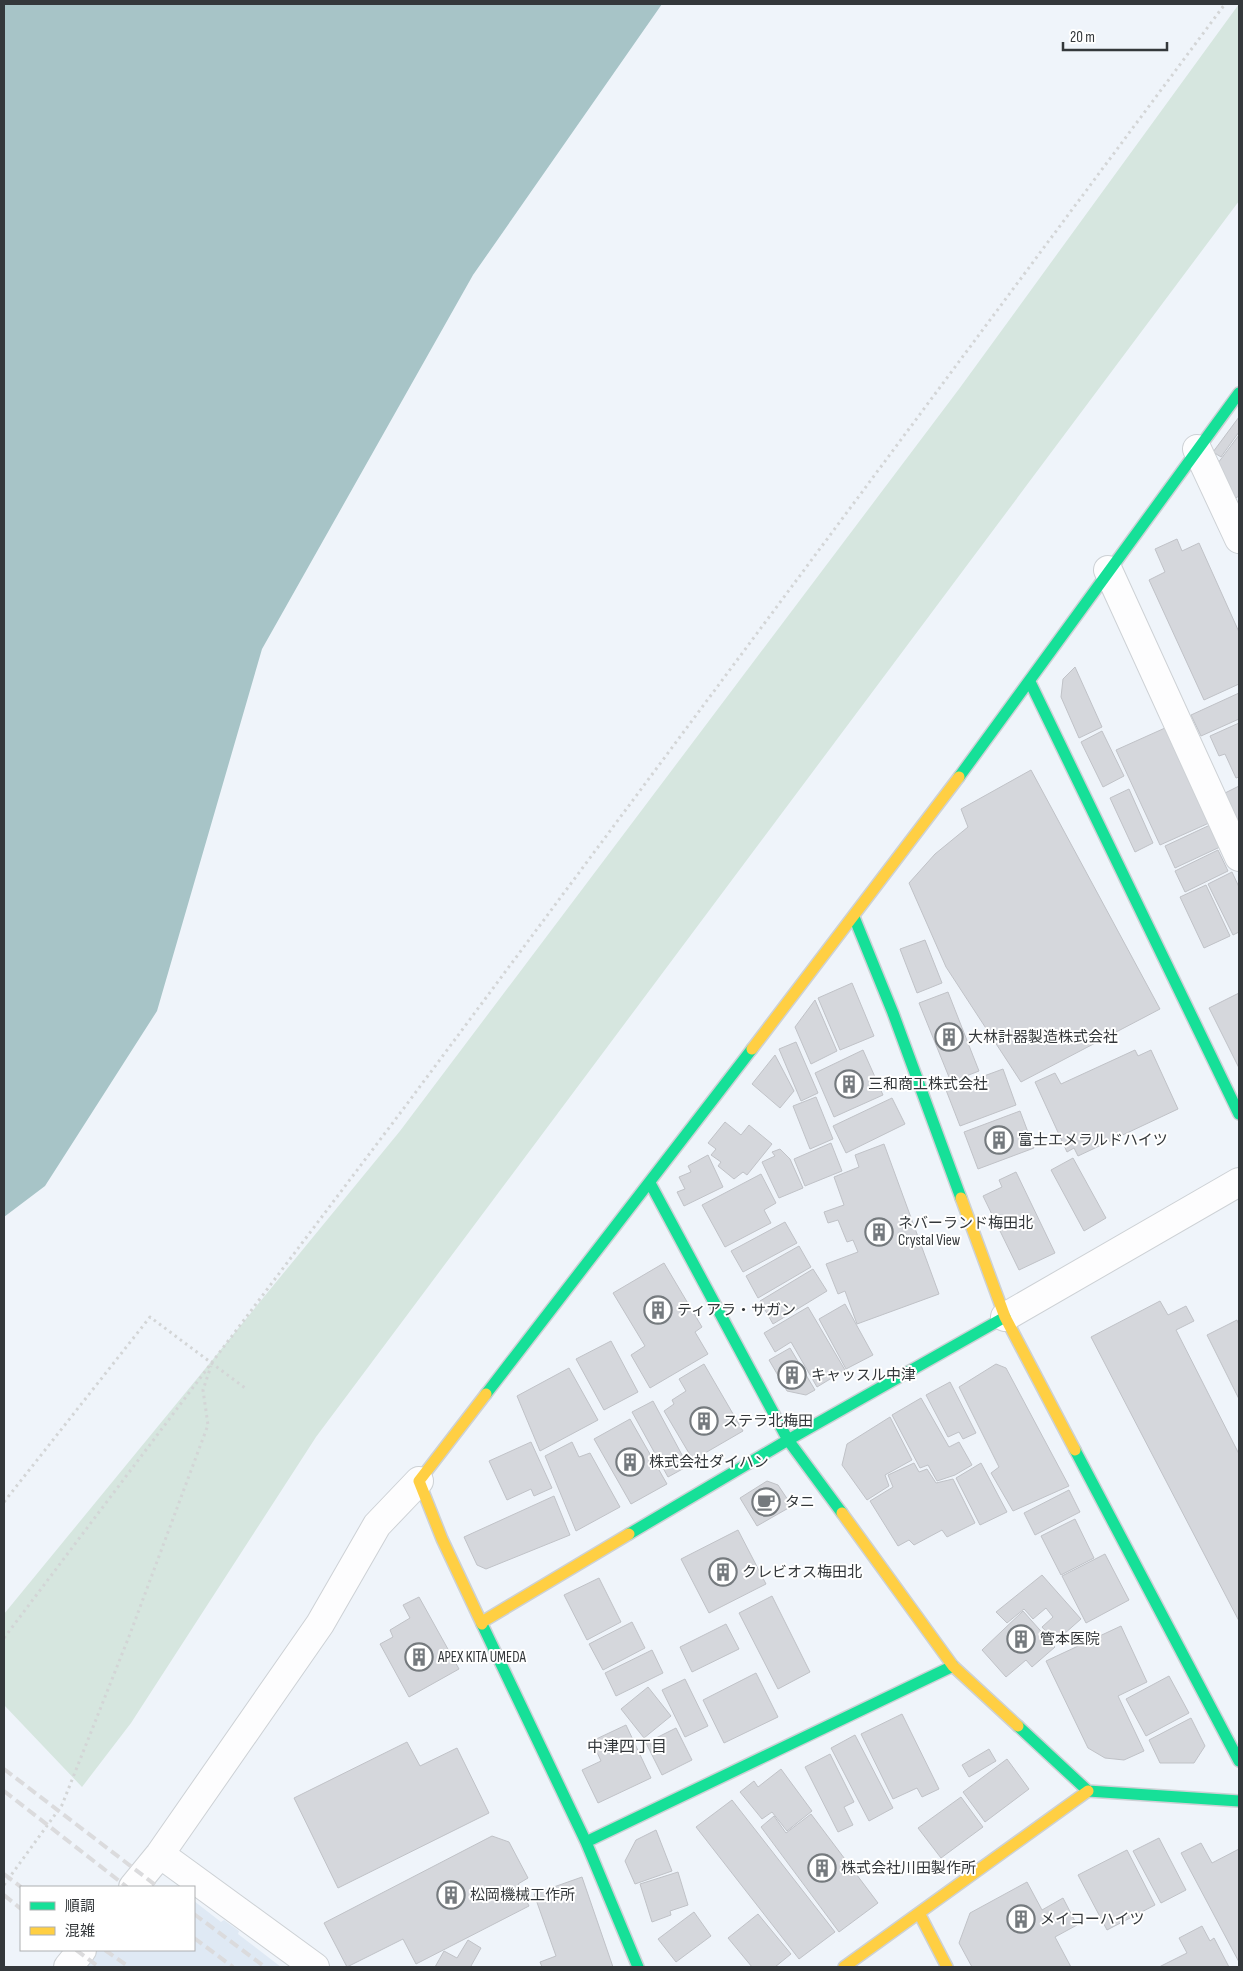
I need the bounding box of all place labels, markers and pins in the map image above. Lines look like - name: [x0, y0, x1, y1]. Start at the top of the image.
- building icon: 大林計器製造株式会社: [934, 1022, 964, 1052]
- place label: 大林計器製造株式会社: [968, 1028, 1118, 1047]
- building icon: 三和商工株式会社: [834, 1069, 864, 1099]
- place label: 三和商工株式会社: [868, 1075, 988, 1094]
- building icon: 富士エメラルドハイツ: [984, 1125, 1014, 1155]
- place label: 富士エメラルドハイツ: [1018, 1131, 1168, 1150]
- place label: ネバーランド梅田北 Crystal View: [898, 1214, 1033, 1250]
- building icon: ネバーランド梅田北 Crystal View: [864, 1217, 894, 1247]
- building icon: ティアラ・サガン: [643, 1295, 673, 1325]
- place label: ティアラ・サガン: [677, 1301, 796, 1320]
- building icon: キャッスル中津: [777, 1360, 807, 1390]
- place label: キャッスル中津: [811, 1366, 916, 1385]
- building icon: ステラ北梅田: [689, 1406, 719, 1436]
- place label: ステラ北梅田: [723, 1412, 813, 1431]
- building icon: 株式会社ダイハン: [615, 1447, 645, 1477]
- place label: 株式会社ダイハン: [649, 1453, 769, 1472]
- cafe icon: タニ: [751, 1487, 781, 1517]
- place label: タニ: [785, 1493, 815, 1512]
- building icon: クレビオス梅田北: [708, 1557, 738, 1587]
- place label: クレビオス梅田北: [742, 1563, 862, 1582]
- building icon: 管本医院: [1006, 1624, 1036, 1654]
- place label: 管本医院: [1040, 1630, 1100, 1649]
- building icon: APEX KITA UMEDA: [404, 1642, 434, 1672]
- place label: APEX KITA UMEDA: [437, 1648, 526, 1667]
- building icon: 株式会社川田製作所: [807, 1853, 837, 1883]
- place label: 株式会社川田製作所: [841, 1859, 976, 1878]
- building icon: 松岡機械工作所: [436, 1880, 466, 1910]
- place label: 松岡機械工作所: [470, 1886, 575, 1905]
- building icon: メイコーハイツ: [1006, 1904, 1036, 1934]
- place label: メイコーハイツ: [1040, 1910, 1144, 1929]

